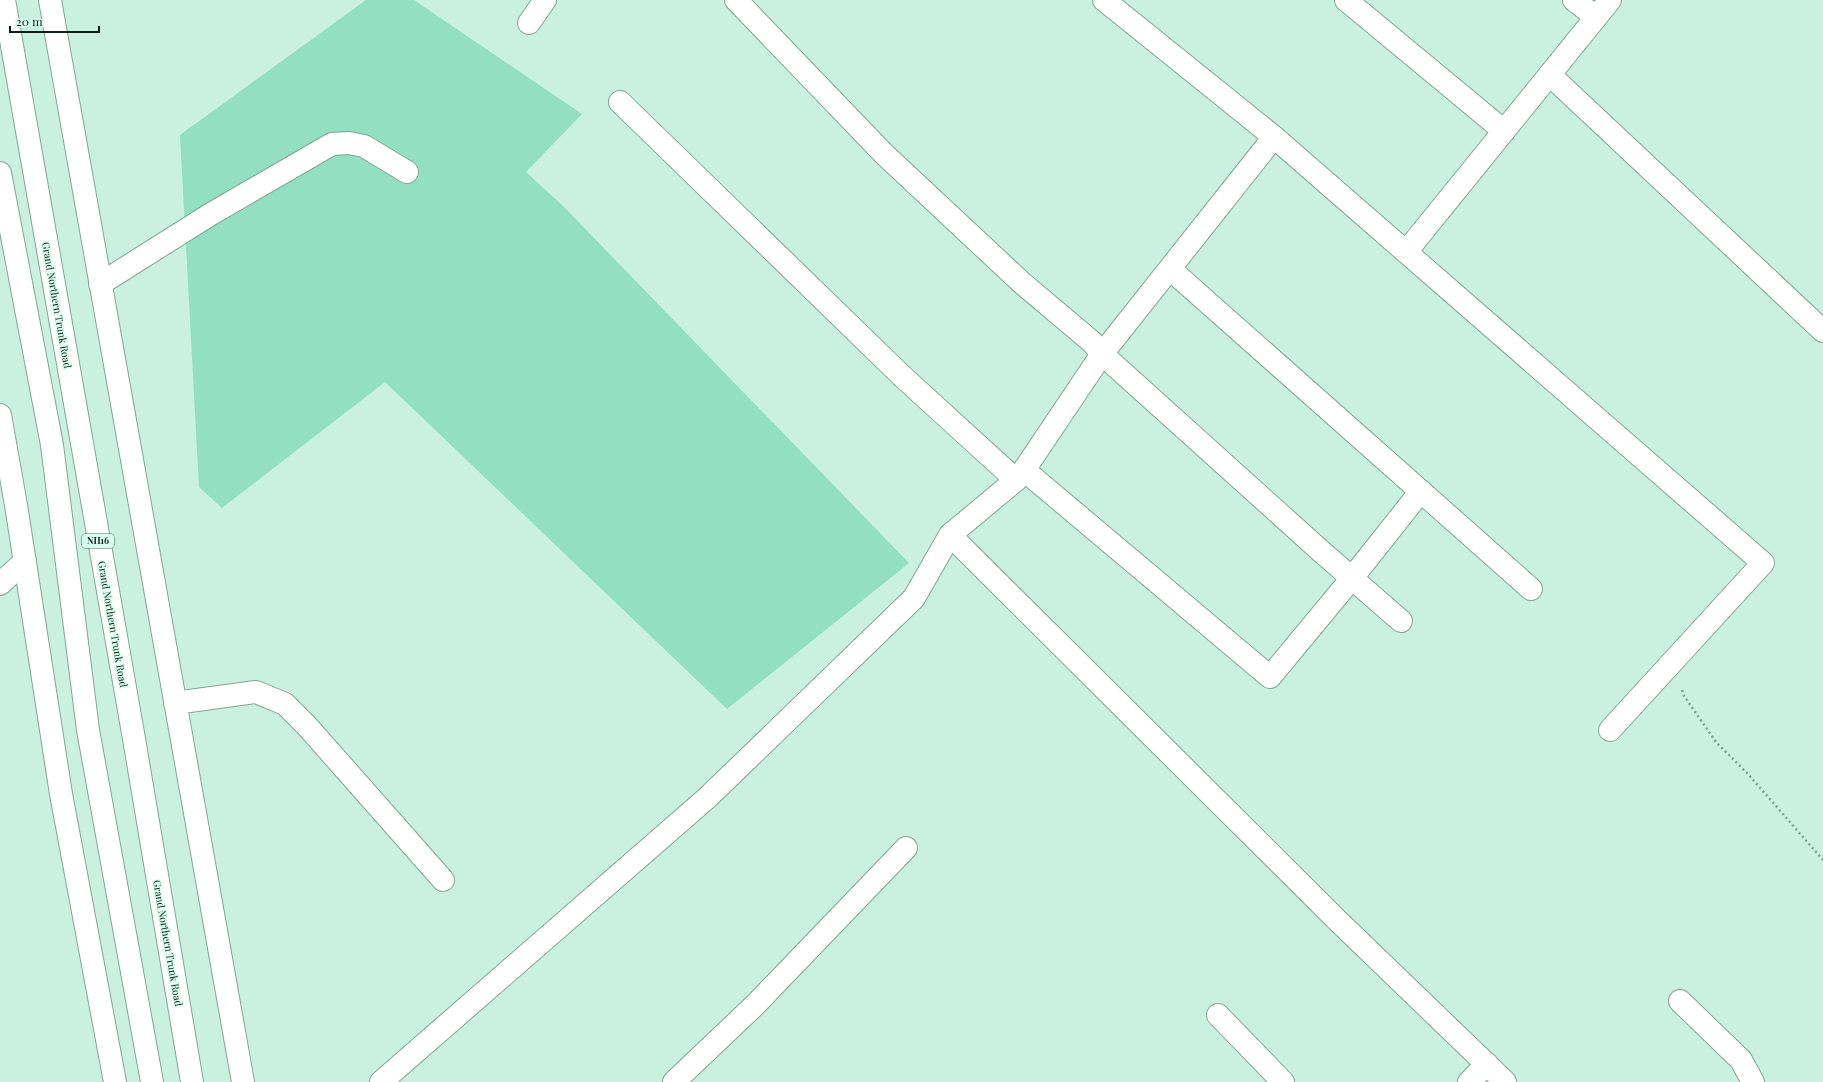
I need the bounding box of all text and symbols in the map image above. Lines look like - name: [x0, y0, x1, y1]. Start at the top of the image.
- scale bar: [10, 8, 99, 34]
- text: 20 m: [16, 13, 43, 29]
- street label: Grand Northern Trunk Road: [39, 241, 75, 369]
- road number: NH16: [82, 534, 114, 548]
- street label: Grand Northern Trunk Road: [95, 560, 131, 688]
- street label: Grand Northern Trunk Road: [150, 879, 186, 1007]

